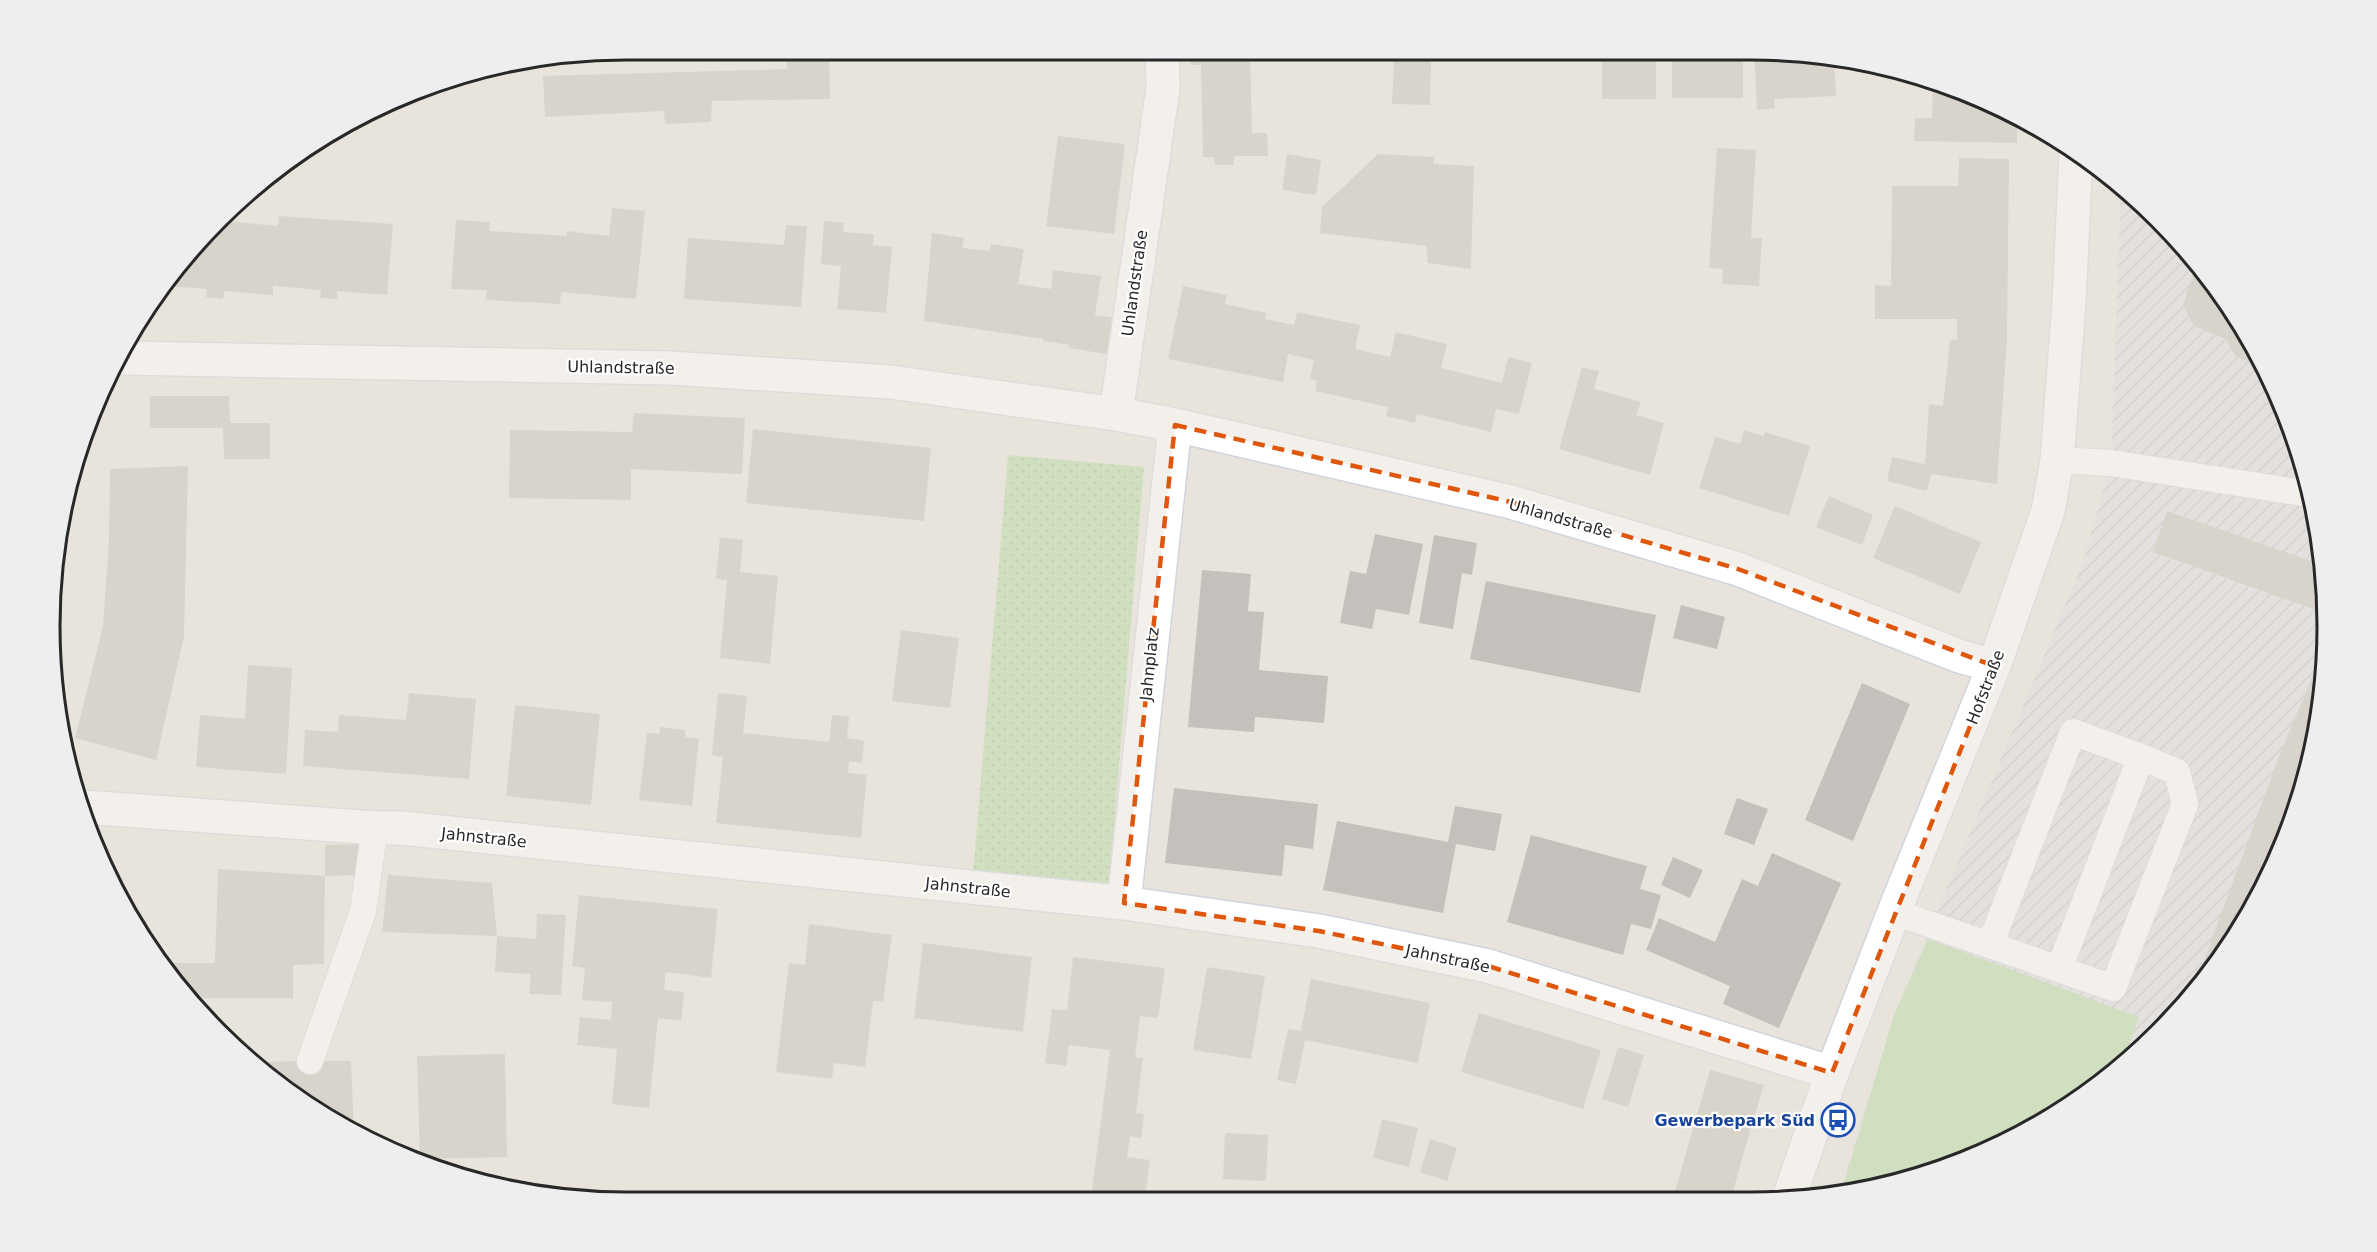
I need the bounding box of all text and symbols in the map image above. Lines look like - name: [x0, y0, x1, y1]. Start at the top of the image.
- street label: Uhlandstraße: [1118, 229, 1151, 338]
- street label: Uhlandstraße: [567, 357, 675, 378]
- street label: Uhlandstraße: [1507, 495, 1615, 542]
- street label: Jahnplatz: [1136, 626, 1163, 703]
- street label: Hofstraße: [1963, 647, 2008, 727]
- street label: Jahnstraße: [439, 823, 528, 851]
- street label: Jahnstraße: [923, 873, 1012, 901]
- street label: Jahnstraße: [1403, 940, 1492, 977]
- bus stop icon: Gewerbepark Süd: [1820, 1102, 1856, 1138]
- place label: Gewerbepark Süd: [1654, 1111, 1815, 1130]

